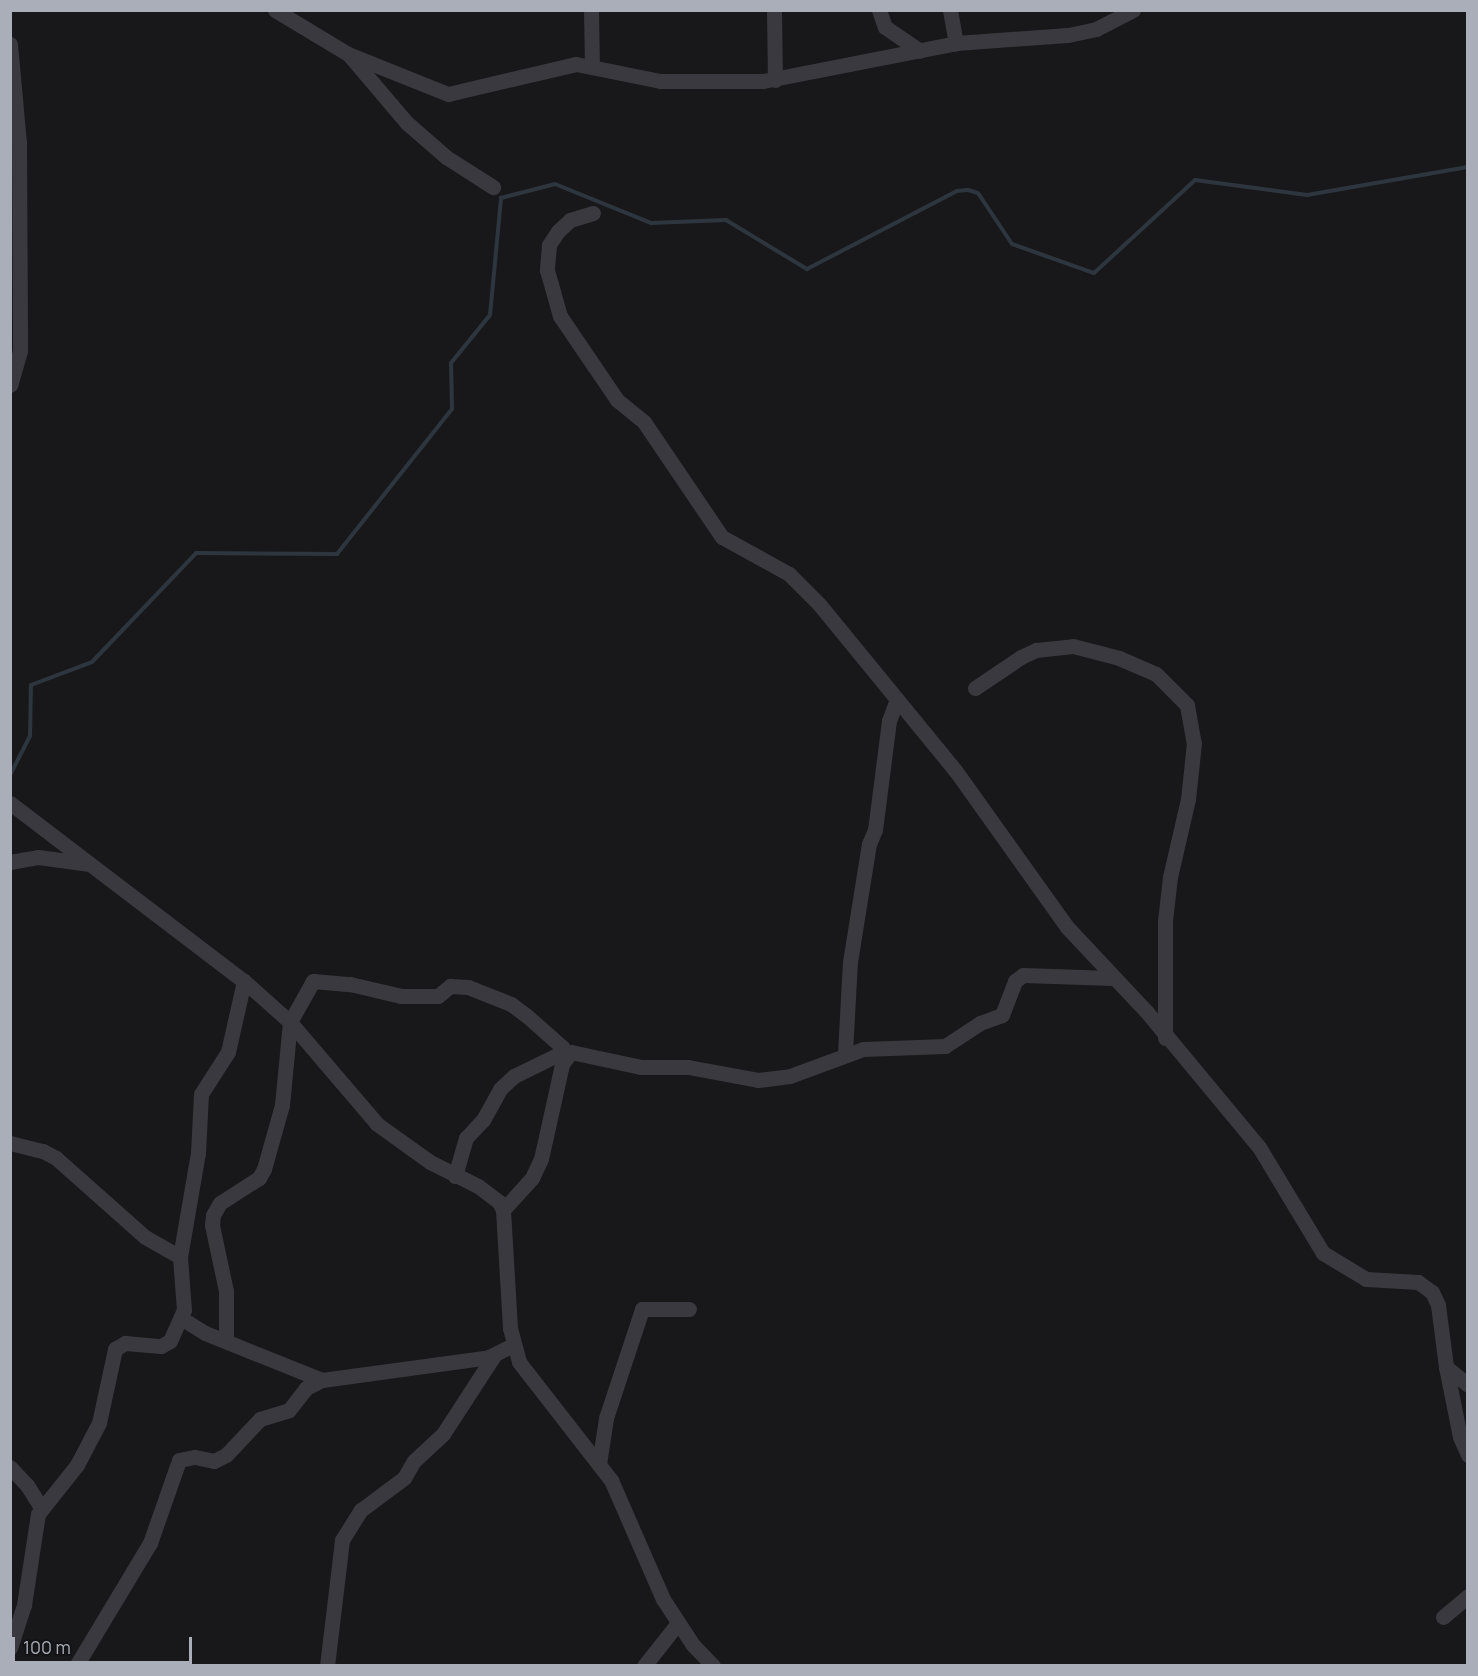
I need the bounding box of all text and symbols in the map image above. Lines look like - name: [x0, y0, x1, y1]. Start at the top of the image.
- scale bar: [15, 1625, 195, 1663]
- text: 100 m: [23, 1635, 71, 1659]

